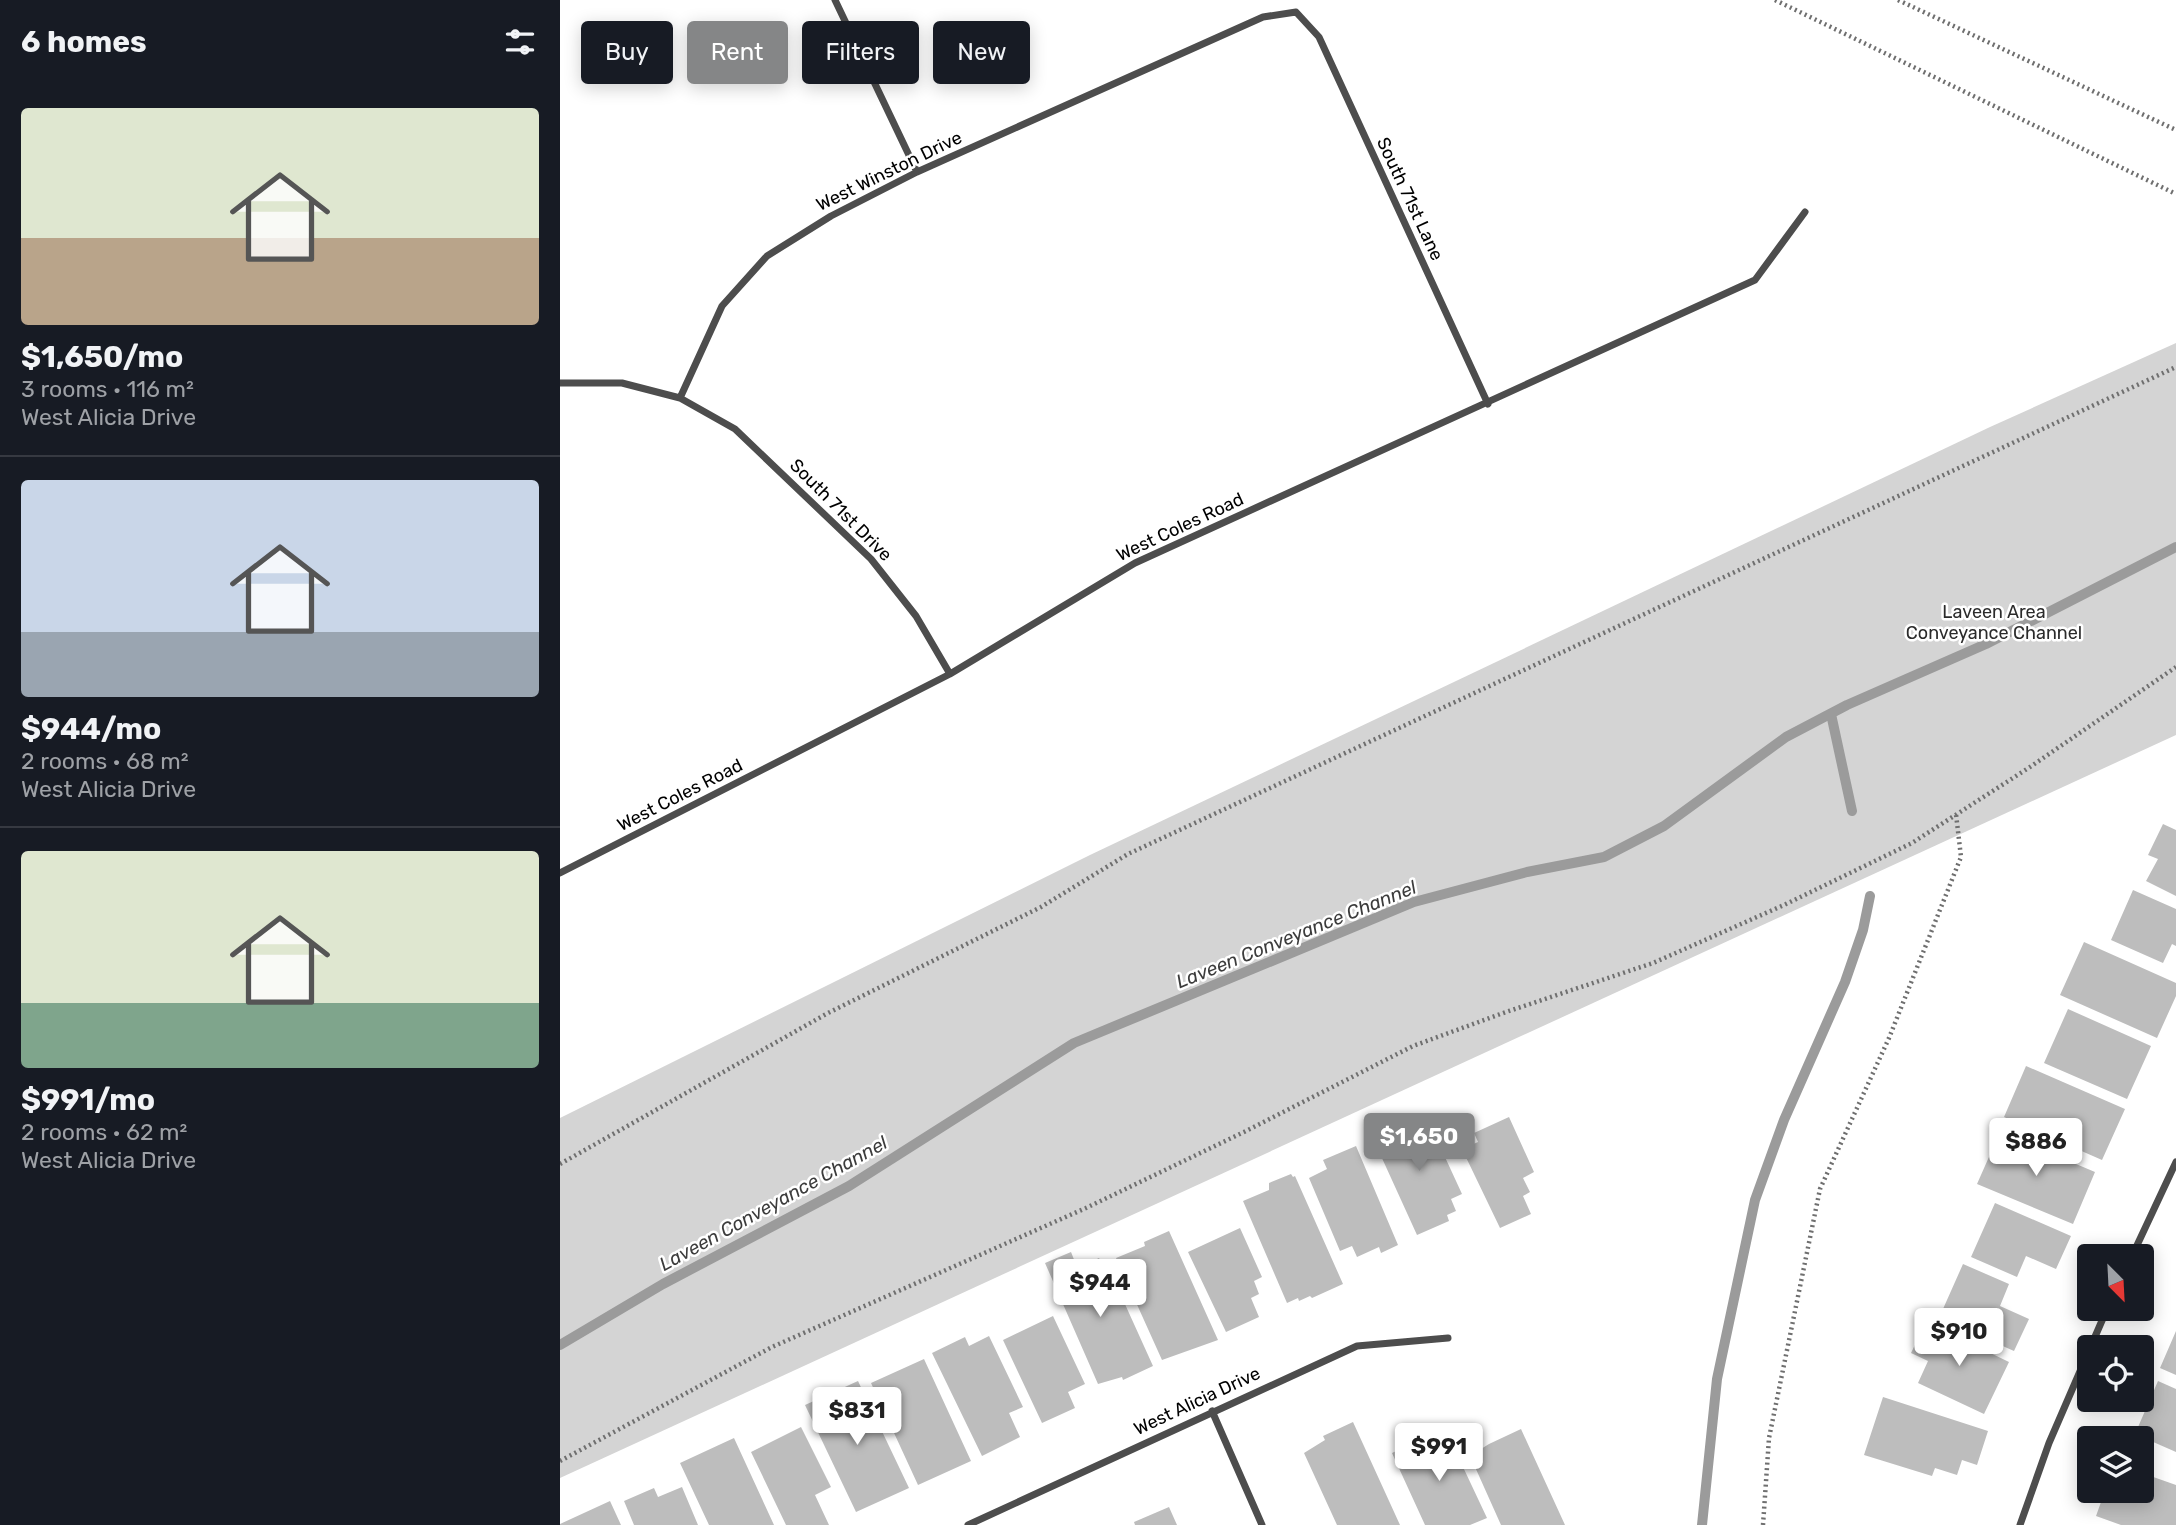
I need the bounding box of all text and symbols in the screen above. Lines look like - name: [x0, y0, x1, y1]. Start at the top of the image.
- chip: Buy: [581, 21, 673, 84]
- chip: Rent: [687, 21, 788, 84]
- chip: Filters: [802, 21, 919, 84]
- chip: New: [933, 21, 1030, 84]
- icon: filters: [501, 23, 539, 61]
- text: 6 homes: [21, 24, 147, 60]
- street label: West Winston Drive: [813, 126, 965, 216]
- street label: South 71st Lane: [1372, 134, 1448, 264]
- icon: home: [217, 154, 343, 280]
- text: $1,650/mo: [21, 339, 183, 375]
- text: 3 rooms · 116 m²: [21, 375, 194, 403]
- text: West Alicia Drive: [21, 403, 196, 431]
- street label: South 71st Drive: [785, 454, 897, 566]
- street label: West Coles Road: [1113, 488, 1247, 566]
- icon: home: [217, 526, 343, 652]
- park label: Laveen Area Conveyance Channel: [1906, 601, 2082, 644]
- text: $944/mo: [21, 711, 161, 747]
- text: 2 rooms · 68 m²: [21, 747, 189, 775]
- street label: West Coles Road: [614, 754, 746, 836]
- text: West Alicia Drive: [21, 775, 196, 803]
- water label: Laveen Conveyance Channel: [1173, 876, 1420, 993]
- icon: home: [217, 897, 343, 1023]
- text: $991/mo: [21, 1082, 155, 1118]
- pin: $1,650: [1362, 1114, 1476, 1173]
- text: 2 rooms · 62 m²: [21, 1118, 187, 1146]
- pin: $886: [1995, 1118, 2077, 1178]
- text: $1,650: [1380, 1122, 1458, 1150]
- text: $886: [2005, 1127, 2067, 1155]
- water label: Laveen Conveyance Channel: [655, 1131, 891, 1276]
- text: West Alicia Drive: [21, 1146, 196, 1174]
- north arrow: [2077, 1244, 2154, 1321]
- map controls: [2077, 1244, 2154, 1503]
- pin: $944: [1059, 1260, 1141, 1319]
- text: $944: [1069, 1268, 1131, 1296]
- pin: $910: [1918, 1308, 2000, 1368]
- text: $910: [1930, 1317, 1988, 1345]
- button: locate: [2077, 1335, 2154, 1412]
- street label: West Alicia Drive: [1130, 1362, 1264, 1440]
- pin: $831: [816, 1388, 898, 1447]
- text: $831: [828, 1396, 886, 1424]
- pin: $991: [1398, 1424, 1480, 1483]
- button: layers: [2077, 1426, 2154, 1503]
- text: $991: [1411, 1432, 1467, 1460]

